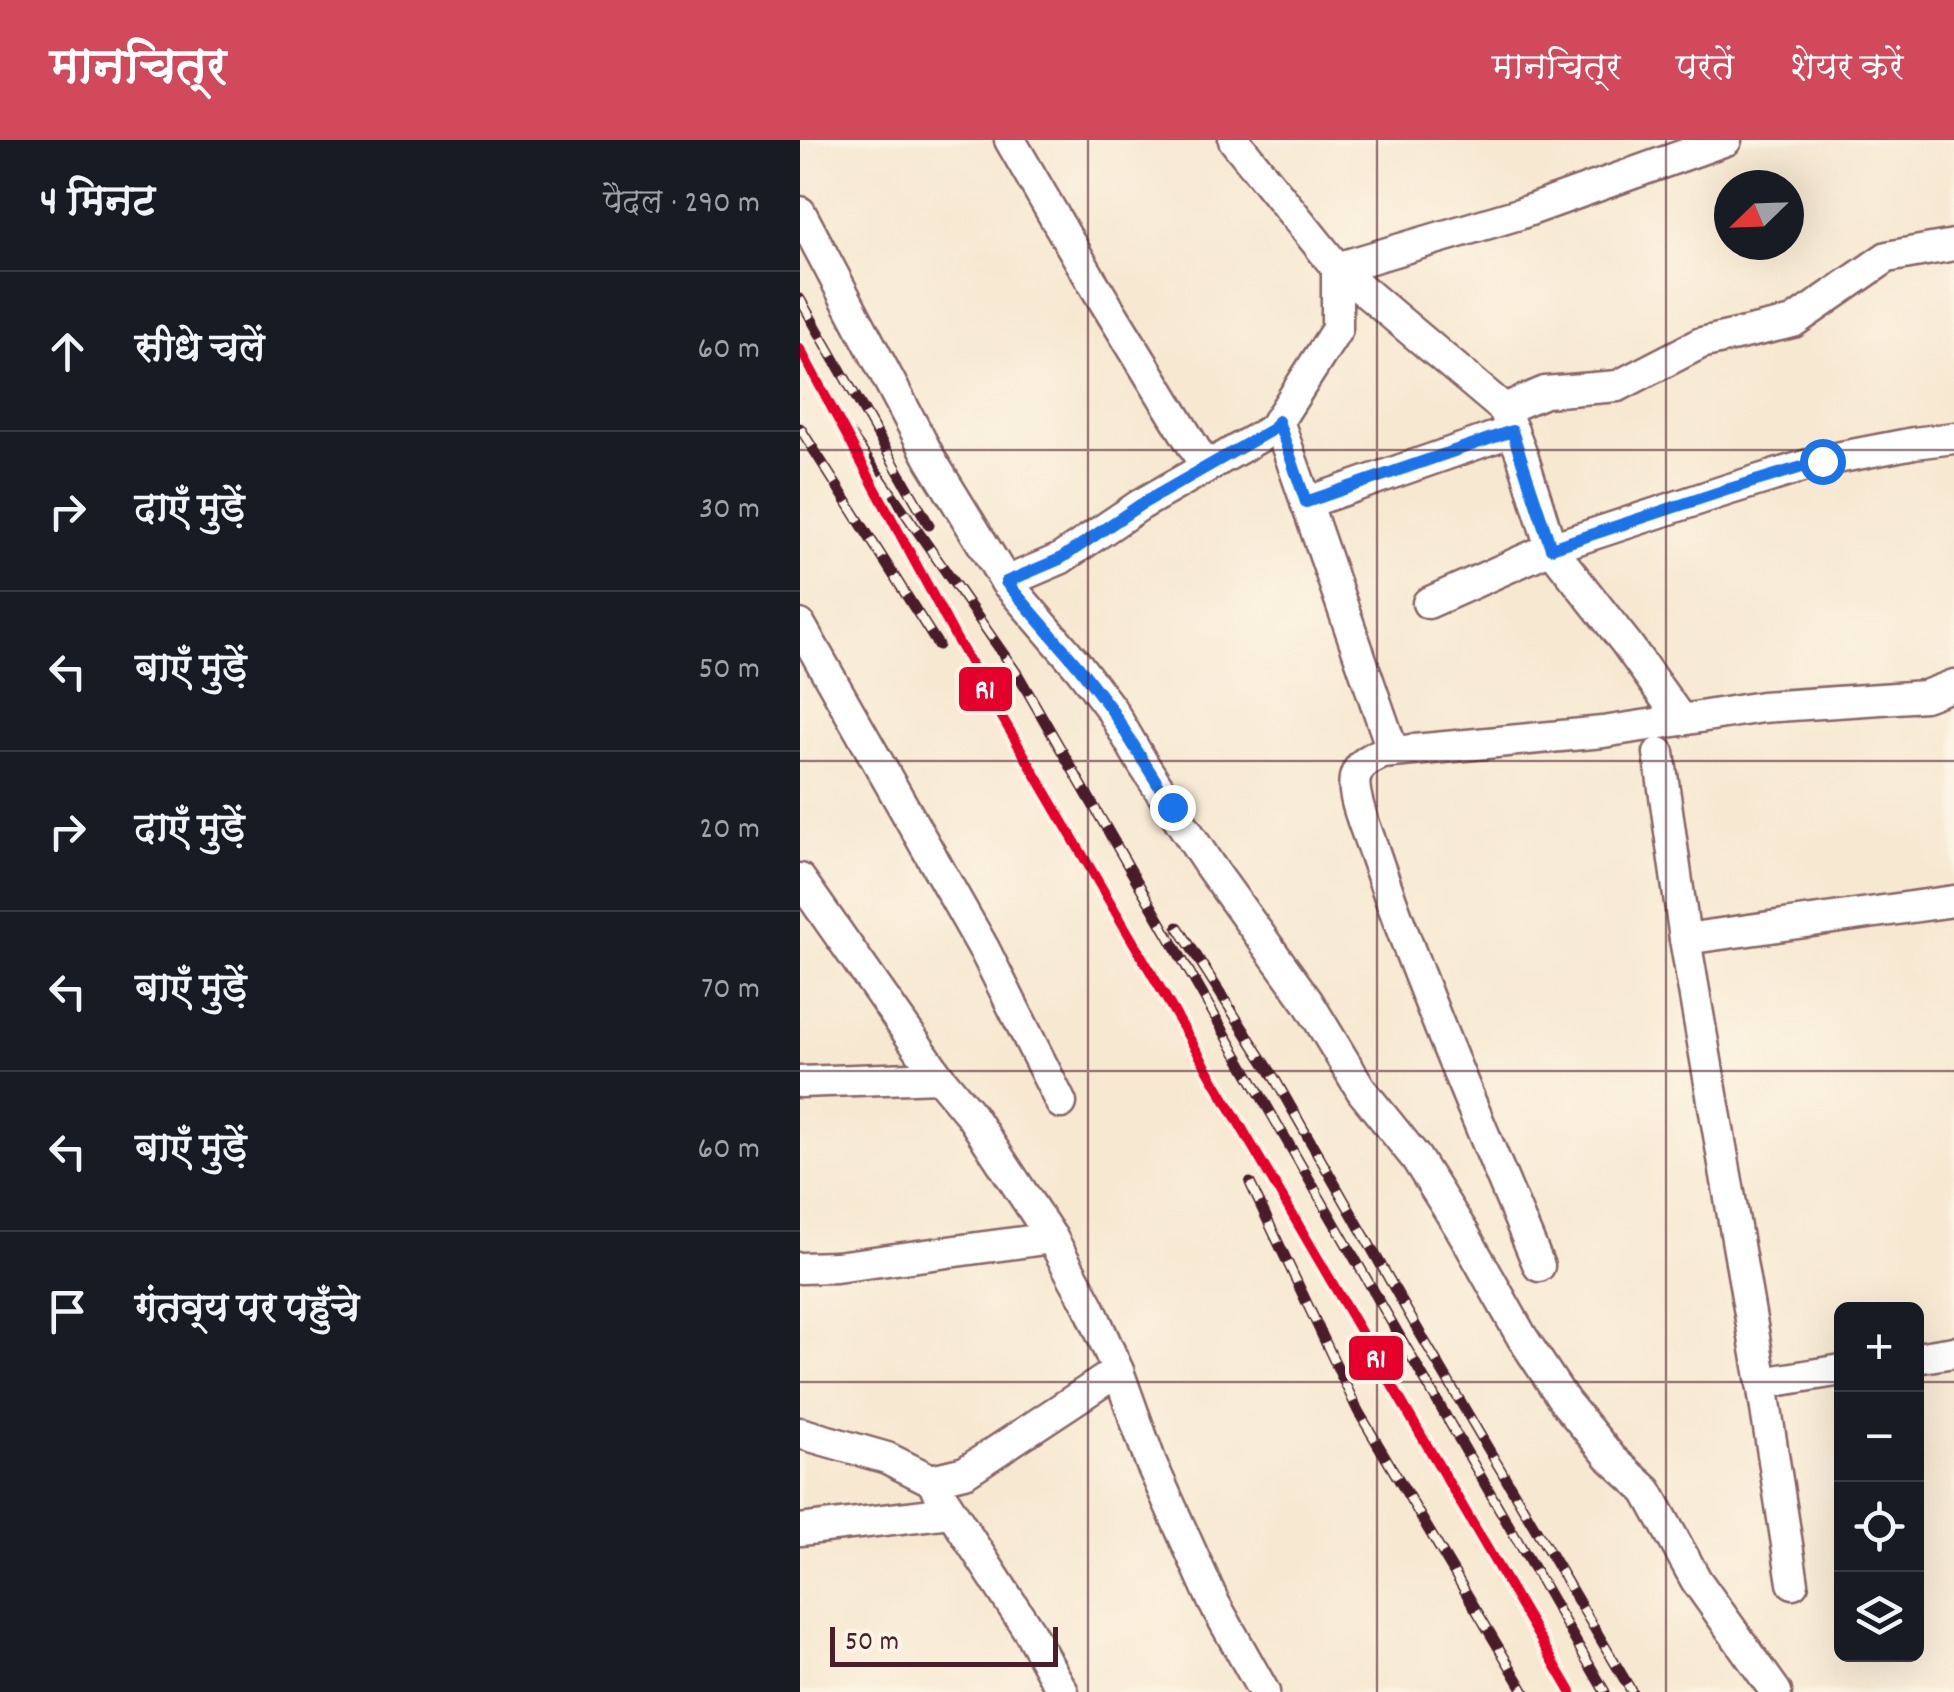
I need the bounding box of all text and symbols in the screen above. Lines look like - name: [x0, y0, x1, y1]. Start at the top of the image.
- text: मानचित्र: [50, 36, 227, 105]
- text: मानचित्र: [1492, 45, 1621, 95]
- text: परतें: [1676, 45, 1734, 95]
- text: शेयर करें: [1789, 45, 1904, 95]
- north arrow: [1714, 170, 1804, 260]
- text: 4 मिनट: [40, 175, 155, 235]
- text: पैदल · 290 m: [603, 182, 760, 228]
- icon: ahead: [40, 324, 95, 379]
- text: सीधे चलें: [135, 324, 265, 379]
- text: 60 m: [698, 328, 760, 374]
- route start: [1800, 439, 1846, 485]
- icon: right: [40, 484, 95, 539]
- text: दाएँ मुड़ें: [135, 484, 245, 539]
- text: 30 m: [699, 488, 760, 534]
- icon: left: [40, 644, 95, 699]
- text: बाएँ मुड़ें: [135, 644, 247, 699]
- text: 50 m: [698, 648, 760, 694]
- line badge: R1: [957, 665, 1014, 713]
- text: R1: [975, 673, 995, 713]
- route end: [1150, 785, 1196, 831]
- icon: right: [40, 804, 95, 859]
- text: दाएँ मुड़ें: [135, 804, 245, 859]
- text: 20 m: [699, 808, 760, 854]
- icon: left: [40, 964, 95, 1019]
- text: बाएँ मुड़ें: [135, 964, 247, 1019]
- text: 70 m: [701, 968, 760, 1014]
- icon: left: [40, 1124, 95, 1179]
- text: बाएँ मुड़ें: [135, 1124, 247, 1179]
- text: 60 m: [698, 1128, 760, 1174]
- icon: arrive: [40, 1284, 95, 1339]
- text: गंतव्य पर पहुँचे: [135, 1284, 360, 1339]
- map controls: [1834, 1302, 1924, 1662]
- button: +: [1834, 1302, 1924, 1392]
- line badge: R1: [1347, 1334, 1405, 1382]
- text: R1: [1366, 1342, 1386, 1382]
- button: −: [1834, 1392, 1924, 1482]
- button: locate: [1834, 1482, 1924, 1572]
- button: layers: [1834, 1572, 1924, 1662]
- scale bar: [830, 1622, 1058, 1666]
- text: 50 m: [845, 1624, 899, 1664]

